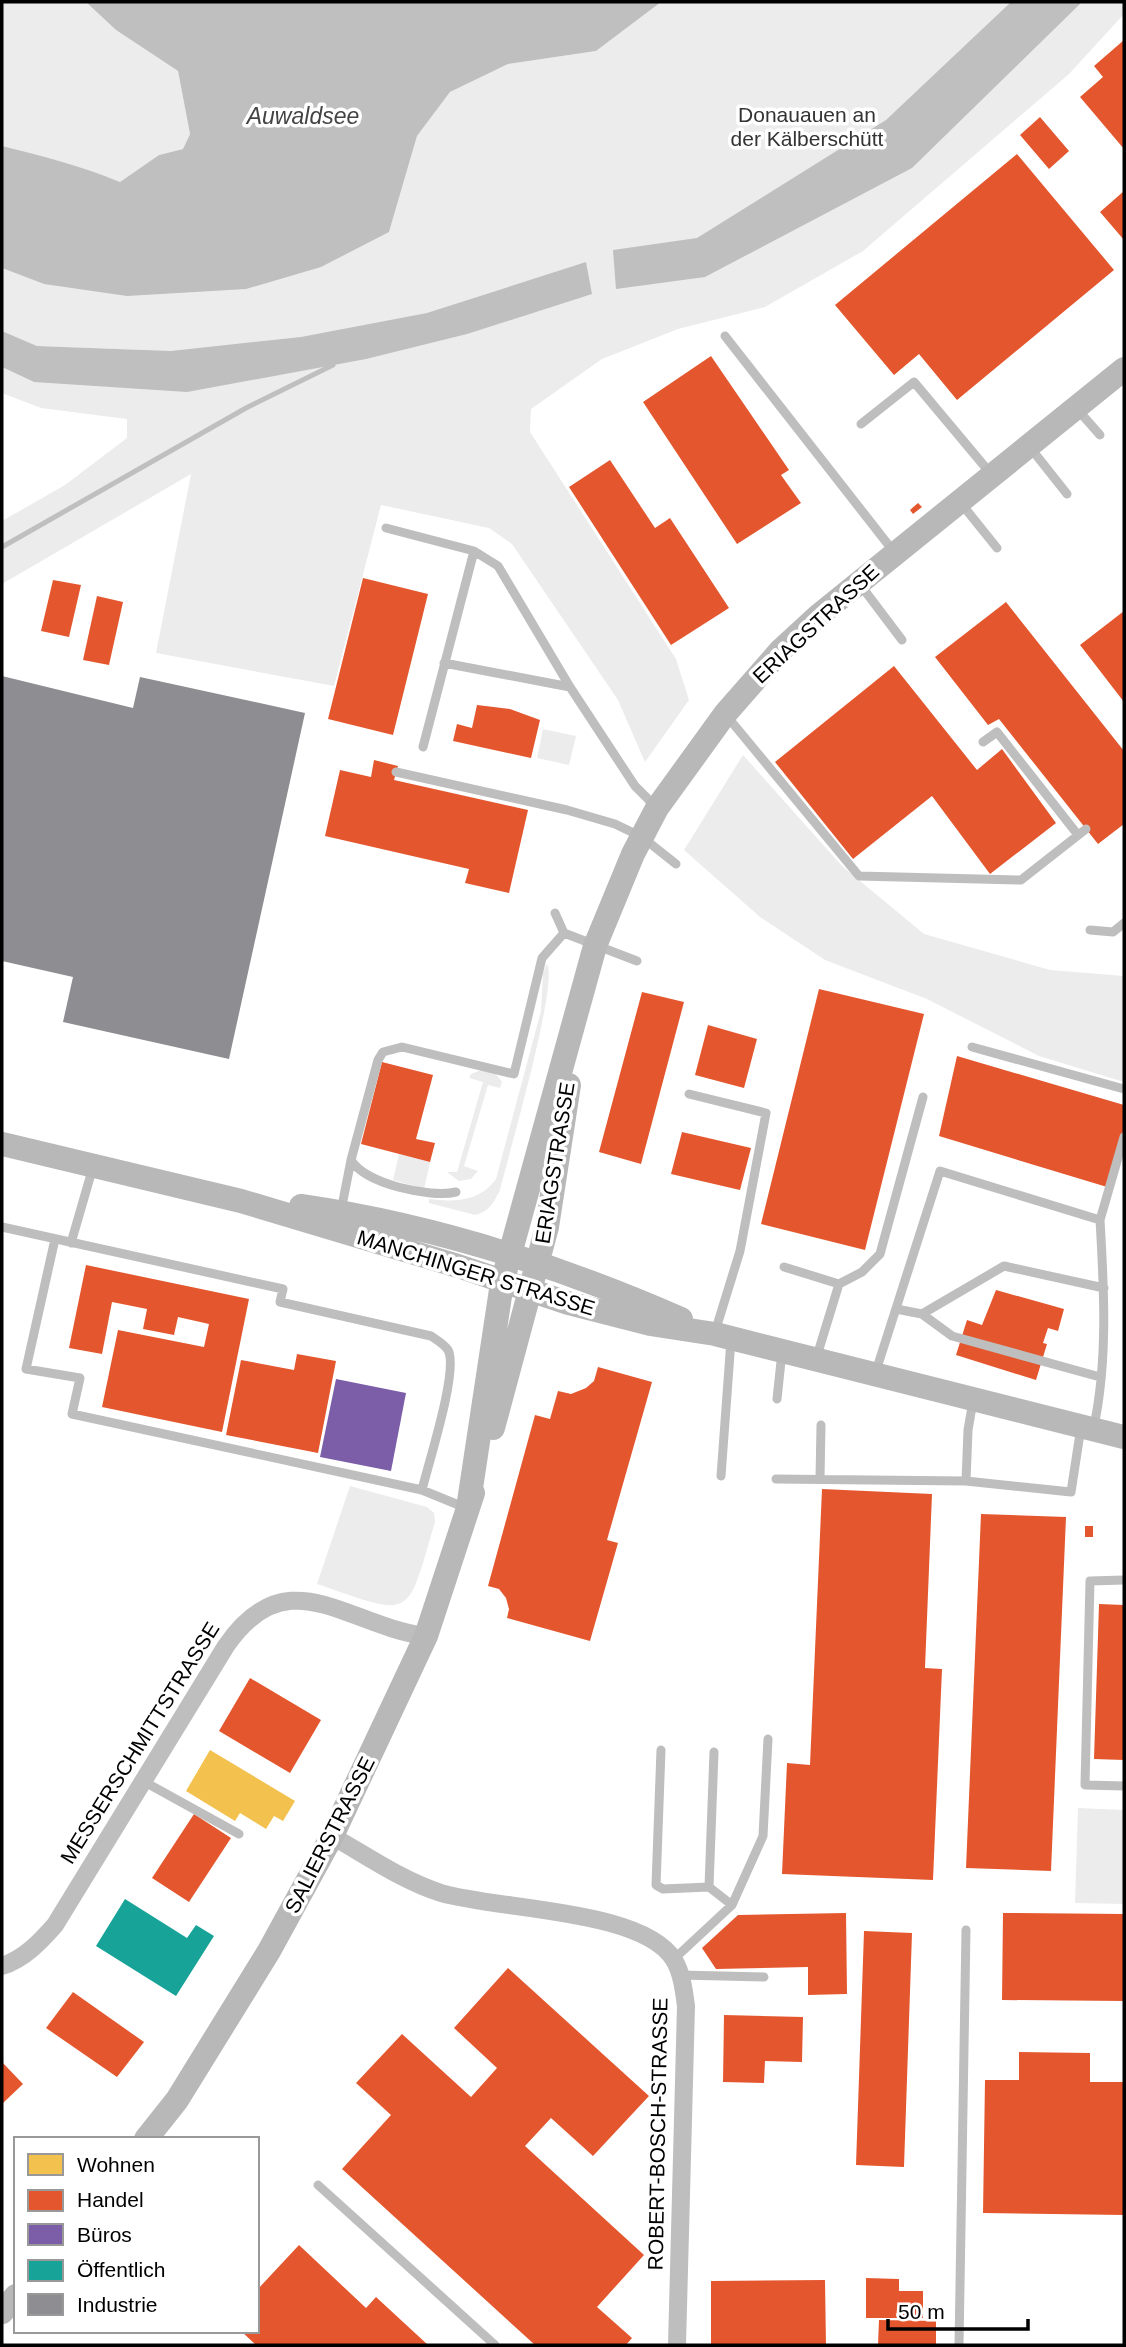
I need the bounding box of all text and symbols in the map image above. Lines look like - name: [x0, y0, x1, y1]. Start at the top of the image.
- water label: Auwaldsee: [245, 103, 359, 129]
- park label: Donauauen an der Kälberschütt: [731, 103, 884, 150]
- street label: ERIAGSTRASSE: [748, 560, 883, 688]
- street label: ERIAGSTRASSE: [530, 1080, 579, 1245]
- street label: MANCHINGER STRASSE: [355, 1225, 598, 1320]
- street label: MESSERSCHMITTSTRASSE: [56, 1618, 224, 1868]
- street label: SALIERSTRASSE: [280, 1753, 379, 1917]
- street label: ROBERT-BOSCH-STRASSE: [644, 1997, 671, 2271]
- legend: [14, 2137, 259, 2333]
- text: Wohnen: [77, 2153, 155, 2176]
- text: Handel: [77, 2188, 144, 2211]
- text: Büros: [77, 2223, 132, 2246]
- text: Öffentlich: [77, 2258, 165, 2281]
- scale bar: [888, 2288, 1028, 2332]
- text: Industrie: [77, 2293, 158, 2316]
- text: 50 m: [898, 2300, 945, 2323]

